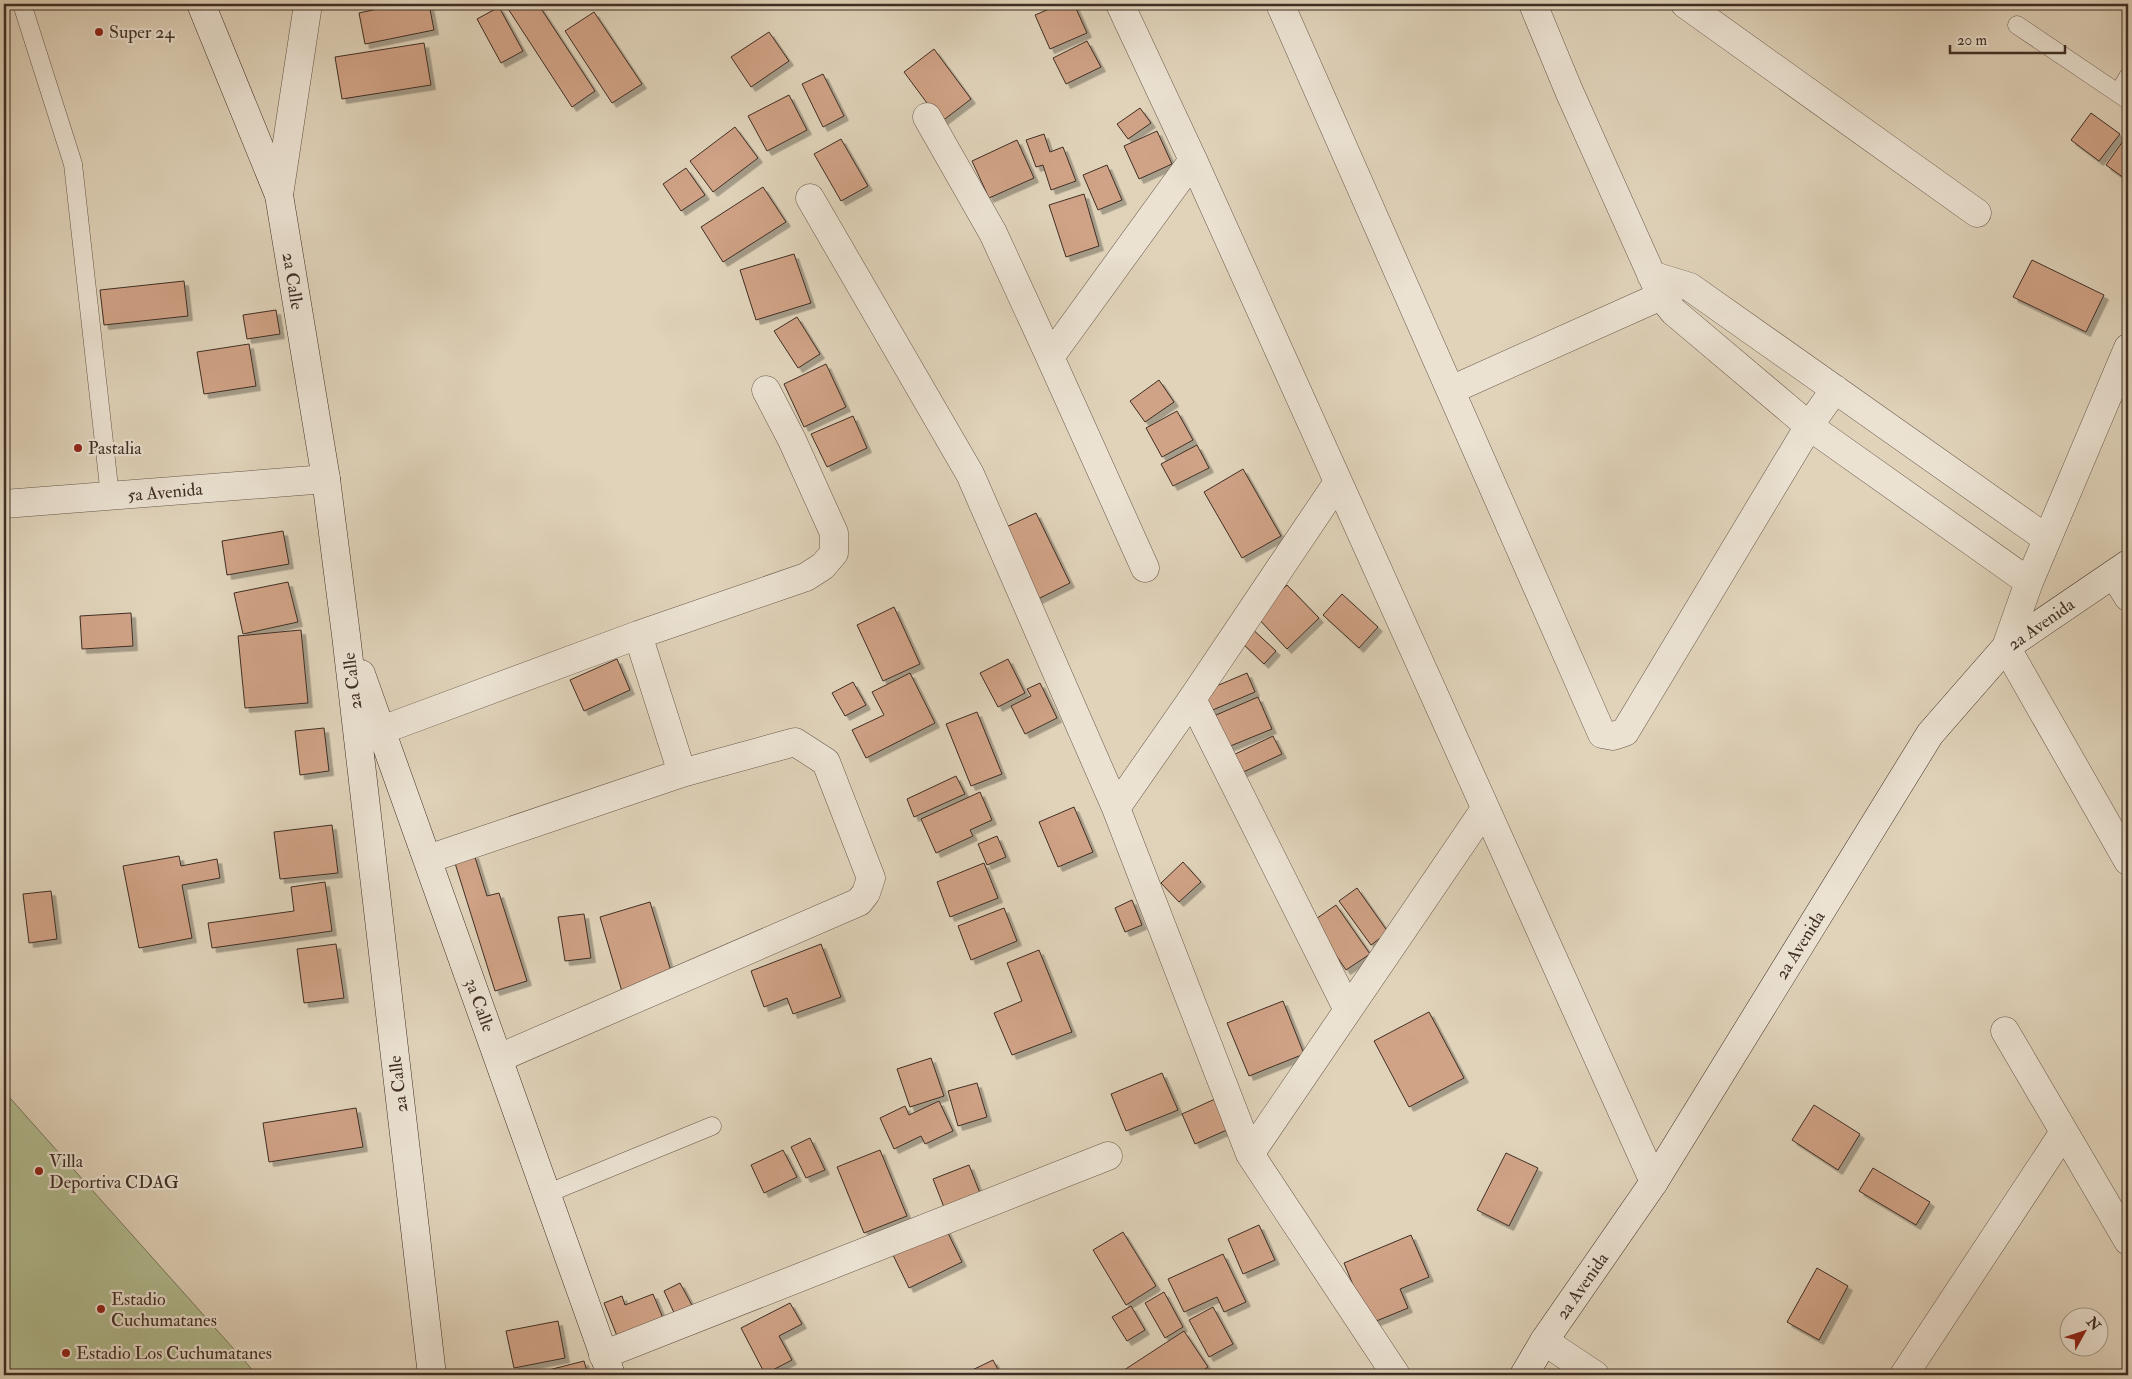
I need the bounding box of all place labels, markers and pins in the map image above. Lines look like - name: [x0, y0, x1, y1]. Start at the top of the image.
- place label: Super 24: [109, 21, 175, 44]
- marker: Super 24: [93, 26, 105, 38]
- place label: Pastalia: [88, 437, 142, 460]
- marker: Pastalia: [72, 442, 84, 454]
- place label: Villa Deportiva CDAG: [49, 1150, 179, 1194]
- marker: Villa Deportiva CDAG: [33, 1165, 45, 1177]
- place label: Estadio Cuchumatanes: [111, 1288, 217, 1332]
- marker: Estadio Cuchumatanes: [95, 1303, 107, 1315]
- place label: Estadio Los Cuchumatanes: [76, 1342, 272, 1365]
- marker: Estadio Los Cuchumatanes: [60, 1347, 72, 1359]

